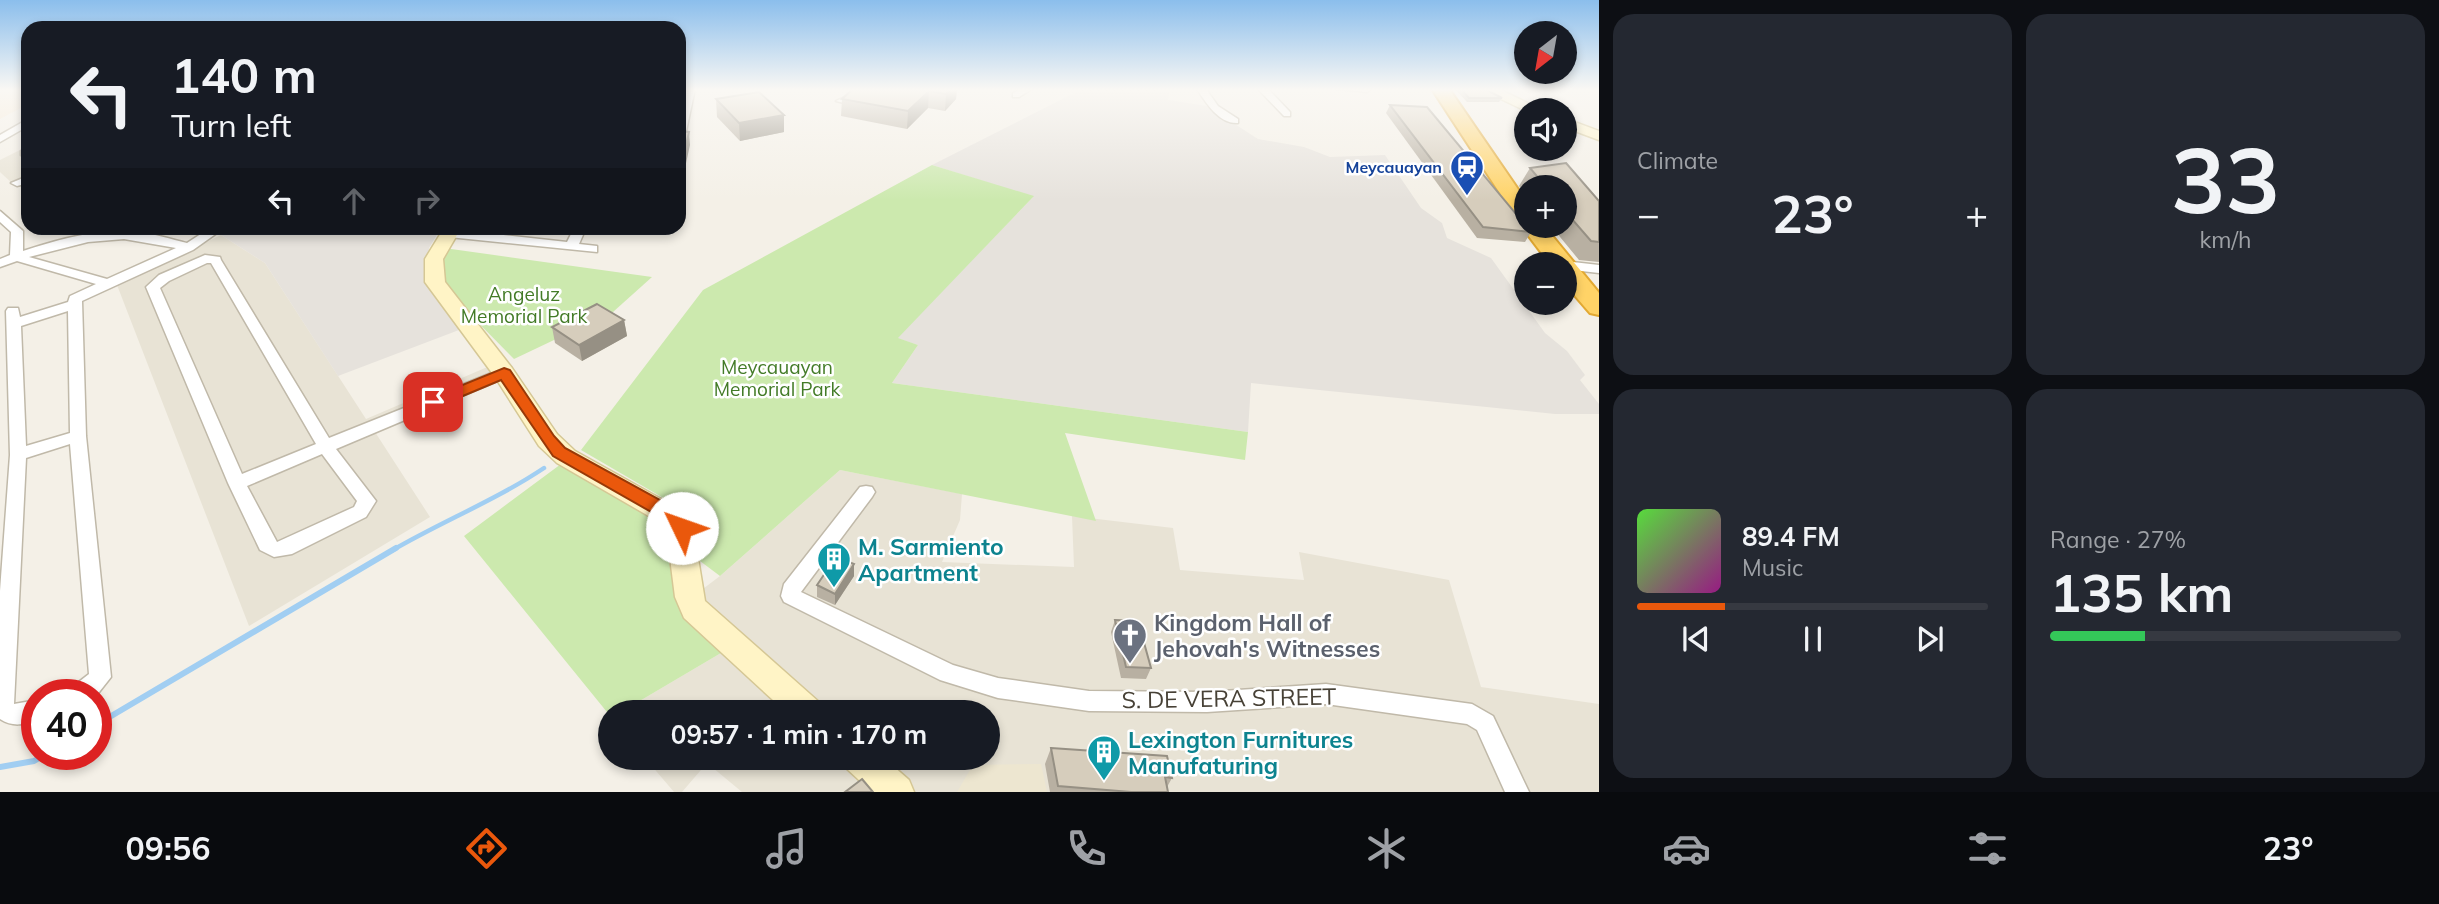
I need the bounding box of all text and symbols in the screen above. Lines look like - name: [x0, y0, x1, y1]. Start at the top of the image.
- north arrow: [1514, 21, 1577, 84]
- map controls: [1514, 21, 1577, 315]
- text: 140 m: [171, 44, 317, 105]
- icon: left: [56, 49, 147, 140]
- button: sound: [1514, 98, 1577, 161]
- text: Turn left: [171, 105, 291, 145]
- text: 33: [2171, 122, 2280, 236]
- text: Climate: [1637, 146, 1718, 175]
- station icon: Meycauayan: [1448, 148, 1486, 197]
- place label: Meycauayan: [1346, 157, 1442, 177]
- button: +: [1514, 175, 1577, 238]
- text: 23°: [1771, 181, 1854, 246]
- icon: left: [262, 182, 300, 220]
- icon: ahead: [335, 182, 373, 220]
- icon: right: [408, 182, 446, 220]
- text: −: [1637, 190, 1660, 238]
- text: +: [1965, 190, 1988, 238]
- text: km/h: [2199, 225, 2252, 254]
- button: −: [1514, 252, 1577, 315]
- park label: Angeluz Memorial Park: [461, 282, 587, 328]
- park label: Meycauayan Memorial Park: [714, 355, 840, 401]
- pin: [403, 372, 463, 432]
- icon: arrive: [414, 383, 452, 421]
- position arrow: [645, 491, 719, 565]
- text: 89.4 FM: [1742, 520, 1840, 553]
- text: Range · 27%: [2050, 525, 2186, 554]
- place label: M. Sarmiento Apartment: [858, 532, 1004, 587]
- building icon: M. Sarmiento Apartment: [815, 540, 853, 589]
- text: Music: [1742, 553, 1803, 582]
- text: 135 km: [2050, 560, 2233, 625]
- place label: Kingdom Hall of Jehovah's Witnesses: [1154, 608, 1380, 663]
- church icon: Kingdom Hall of Jehovah's Witnesses: [1111, 616, 1149, 665]
- icon: previous: [1677, 620, 1715, 658]
- icon: pause: [1794, 620, 1832, 658]
- icon: next: [1911, 620, 1949, 658]
- speed limit sign: 40: [21, 679, 112, 770]
- street label: S. DE VERA STREET: [1121, 682, 1337, 714]
- text: 09:57 · 1 min · 170 m: [671, 718, 927, 751]
- place label: Lexington Furnitures Manufaturing: [1128, 725, 1353, 780]
- building icon: Lexington Furnitures Manufaturing: [1085, 733, 1123, 782]
- icon: directions: [462, 824, 511, 873]
- icon: music: [762, 824, 811, 873]
- icon: phone: [1062, 824, 1111, 873]
- icon: climate: [1362, 824, 1411, 873]
- icon: car: [1662, 824, 1711, 873]
- icon: filters: [1963, 824, 2012, 873]
- text: 09:56: [126, 828, 210, 868]
- text: 23°: [2263, 828, 2313, 868]

